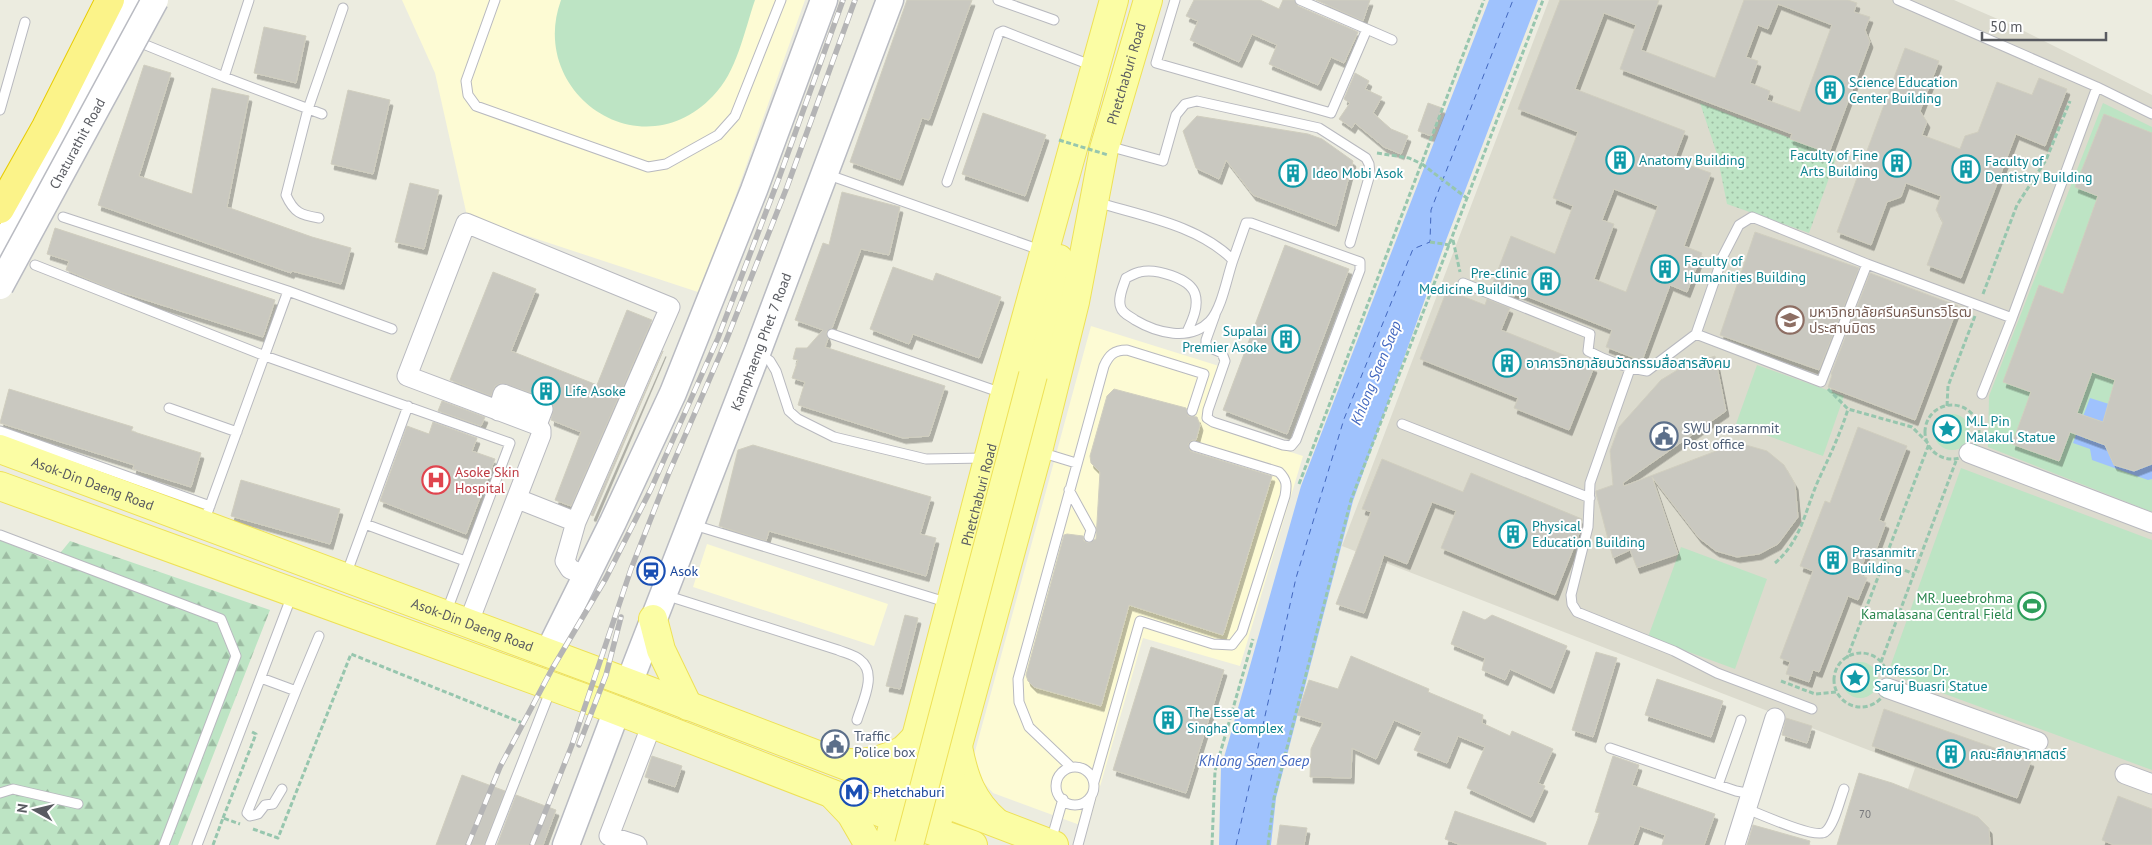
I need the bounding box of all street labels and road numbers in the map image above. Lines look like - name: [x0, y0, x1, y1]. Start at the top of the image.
- street label: Phetchaburi Road: [1103, 21, 1150, 127]
- street label: Chaturathit Road: [45, 95, 109, 192]
- street label: Kamphaeng Phet 7 Road: [727, 270, 795, 413]
- street label: Phetchaburi Road: [957, 441, 1001, 548]
- street label: Asok-Din Daeng Road: [29, 453, 156, 514]
- street label: Asok-Din Daeng Road: [409, 594, 536, 656]

